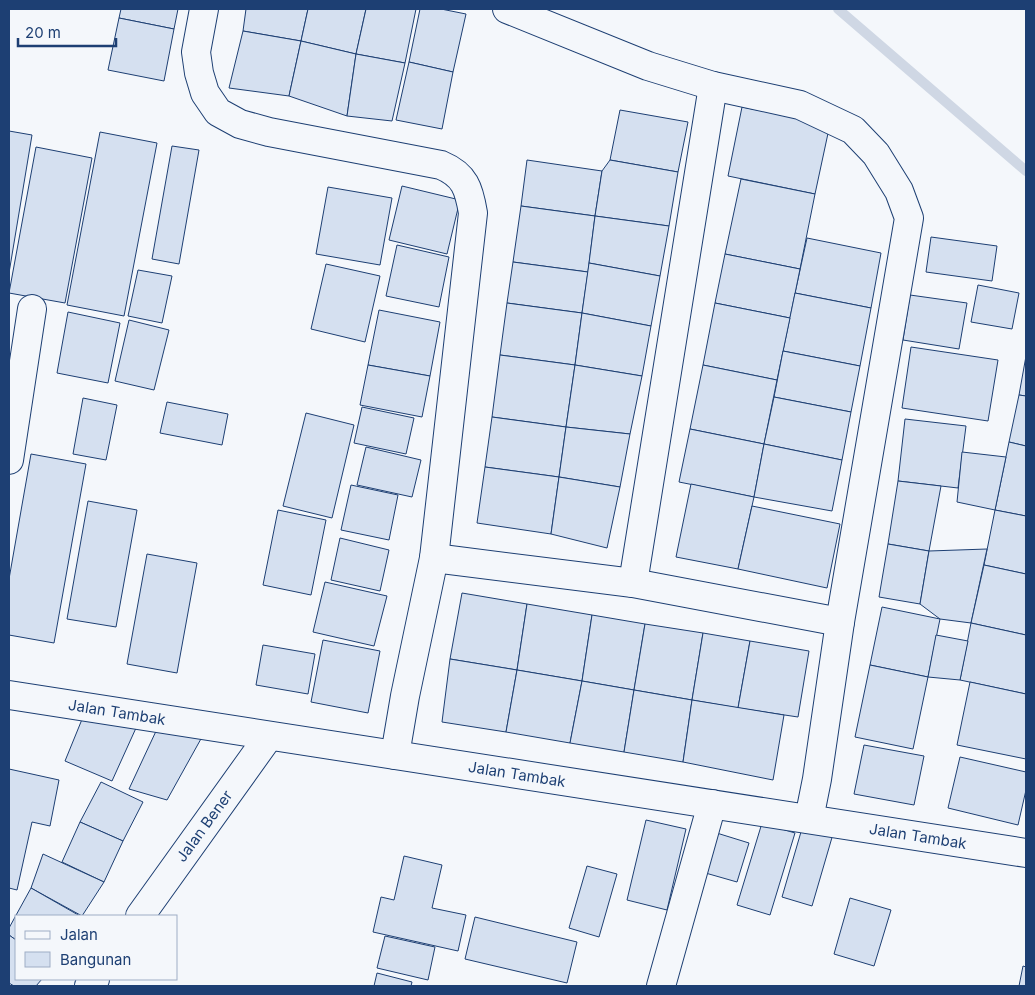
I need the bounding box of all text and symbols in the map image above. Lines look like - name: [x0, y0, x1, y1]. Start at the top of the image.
- scale bar: [18, 15, 115, 47]
- text: 20 m: [25, 23, 61, 42]
- street label: Jalan Tambak: [67, 695, 168, 729]
- street label: Jalan Tambak: [467, 757, 568, 791]
- street label: Jalan Bener: [172, 786, 237, 866]
- street label: Jalan Tambak: [868, 819, 969, 853]
- legend: [15, 915, 178, 980]
- text: Jalan: [60, 925, 98, 944]
- text: Bangunan: [60, 950, 131, 969]

